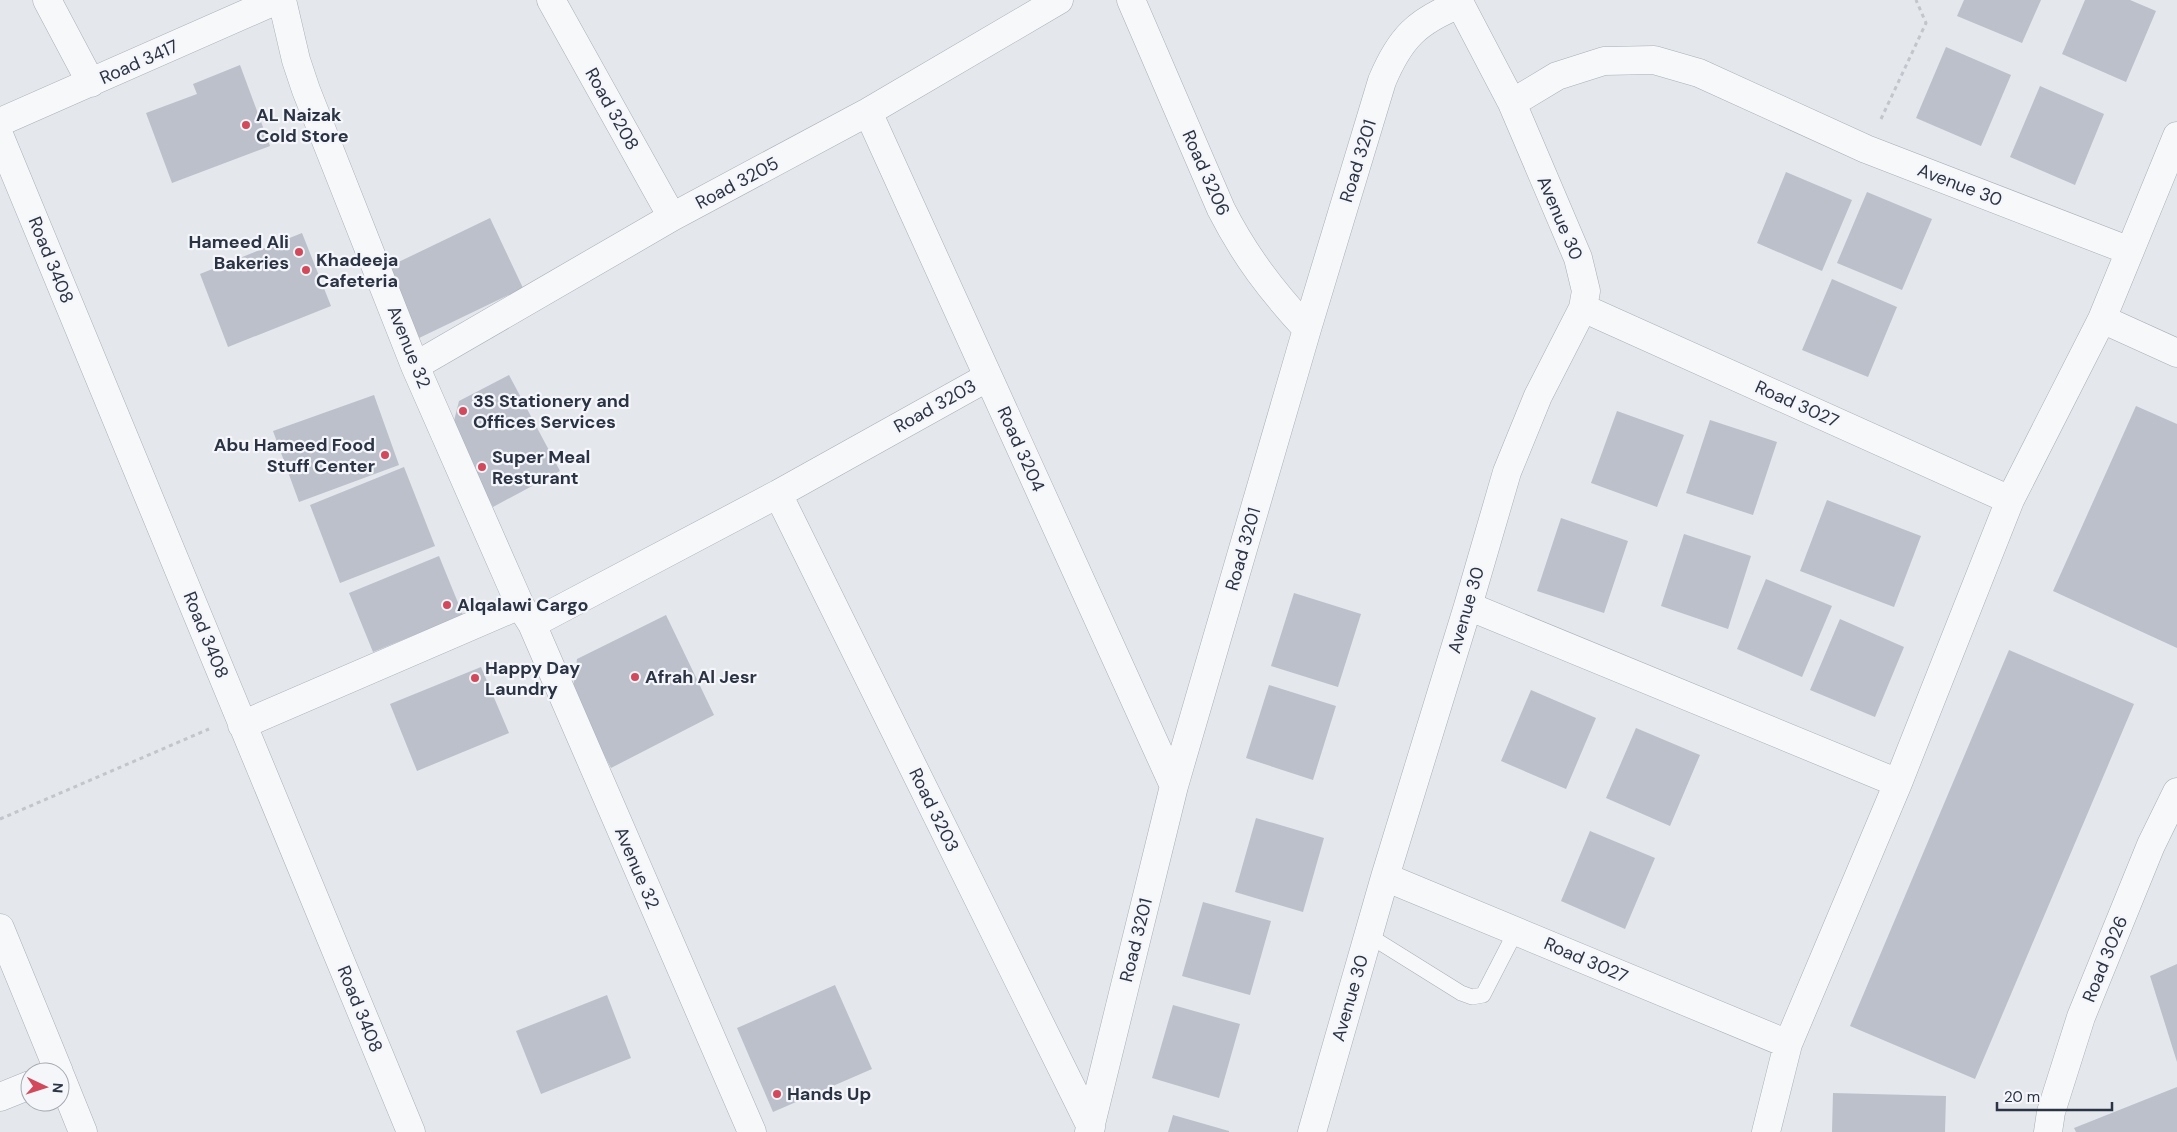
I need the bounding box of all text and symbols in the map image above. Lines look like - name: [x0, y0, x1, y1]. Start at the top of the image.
- street label: Road 3417: [96, 34, 182, 90]
- street label: Road 3208: [579, 63, 645, 155]
- place label: AL Naizak Cold Store: [256, 103, 349, 148]
- street label: Road 3201: [1334, 117, 1382, 205]
- marker: AL Naizak Cold Store: [240, 119, 252, 131]
- street label: Road 3206: [1177, 126, 1235, 220]
- street label: Road 3205: [691, 151, 783, 215]
- street label: Avenue 30: [1914, 158, 2006, 212]
- street label: Avenue 30: [1532, 172, 1588, 264]
- street label: Road 3408: [23, 213, 79, 307]
- place label: Hameed Ali Bakeries: [188, 230, 289, 275]
- marker: Hameed Ali Bakeries: [293, 246, 305, 258]
- place label: Khadeeja Cafeteria: [316, 248, 398, 293]
- marker: Khadeeja Cafeteria: [300, 264, 312, 276]
- street label: Avenue 32: [382, 302, 436, 392]
- street label: Road 3203: [890, 374, 980, 438]
- street label: Road 3027: [1751, 375, 1843, 433]
- place label: 3S Stationery and Offices Services: [473, 389, 630, 434]
- street label: Road 3204: [992, 403, 1050, 495]
- marker: 3S Stationery and Offices Services: [457, 405, 469, 417]
- place label: Abu Hameed Food Stuff Center: [214, 433, 375, 478]
- place label: Super Meal Resturant: [492, 445, 590, 490]
- marker: Abu Hameed Food Stuff Center: [379, 449, 391, 461]
- marker: Super Meal Resturant: [476, 461, 488, 473]
- street label: Road 3201: [1220, 505, 1266, 593]
- street label: Avenue 30: [1442, 564, 1490, 656]
- street label: Road 3408: [178, 588, 234, 682]
- place label: Alqalawi Cargo: [457, 593, 588, 617]
- marker: Alqalawi Cargo: [441, 599, 453, 611]
- place label: Happy Day Laundry: [485, 656, 580, 701]
- place label: Afrah Al Jesr: [645, 665, 757, 689]
- marker: Afrah Al Jesr: [629, 671, 641, 683]
- marker: Happy Day Laundry: [469, 672, 481, 684]
- street label: Road 3203: [903, 764, 965, 856]
- street label: Avenue 32: [609, 823, 665, 913]
- street label: Road 3201: [1114, 896, 1158, 984]
- street label: Road 3026: [2077, 912, 2133, 1006]
- street label: Road 3027: [1540, 932, 1632, 988]
- street label: Avenue 30: [1326, 952, 1374, 1044]
- street label: Road 3408: [332, 962, 388, 1056]
- north arrow: [20, 1062, 70, 1112]
- scale bar: [1997, 1080, 2112, 1112]
- text: N: [49, 1082, 67, 1094]
- place label: Hands Up: [787, 1082, 871, 1106]
- text: 20 m: [2004, 1087, 2040, 1107]
- marker: Hands Up: [771, 1088, 783, 1100]

